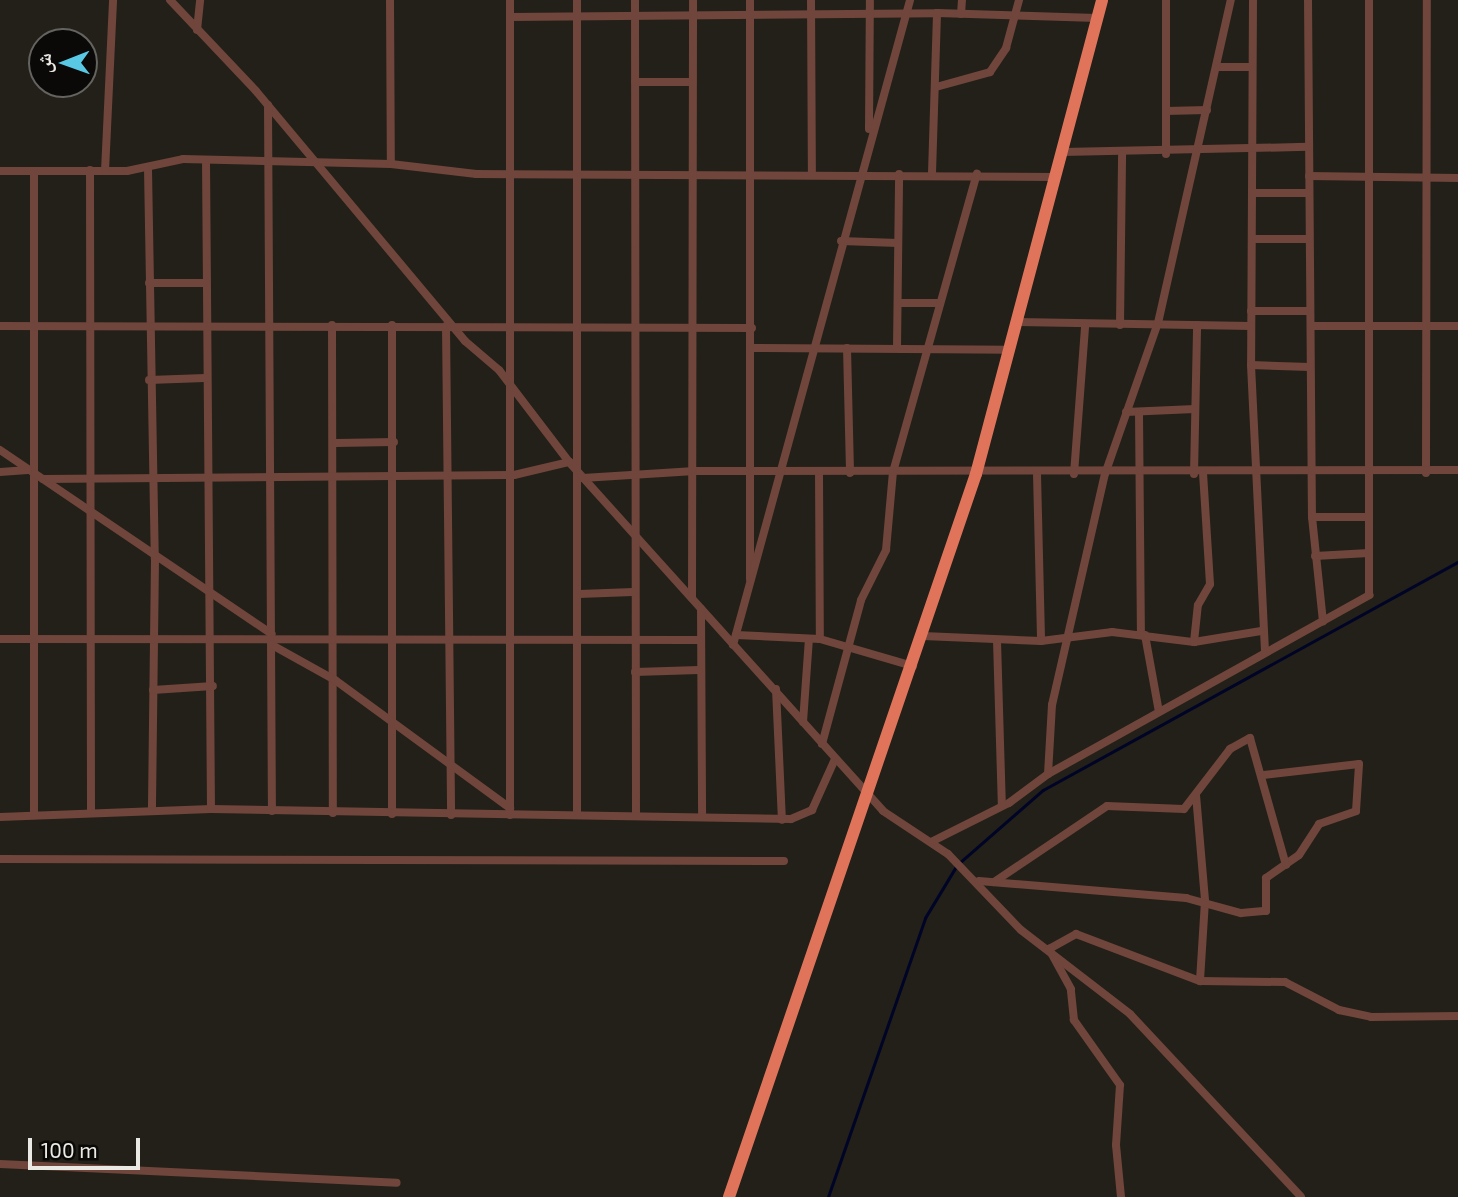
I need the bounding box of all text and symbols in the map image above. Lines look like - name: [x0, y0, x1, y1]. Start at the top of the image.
- north arrow: [28, 28, 98, 98]
- text: ش: [32, 53, 55, 74]
- scale bar: [32, 1124, 144, 1168]
- text: 100 m: [41, 1137, 98, 1162]

